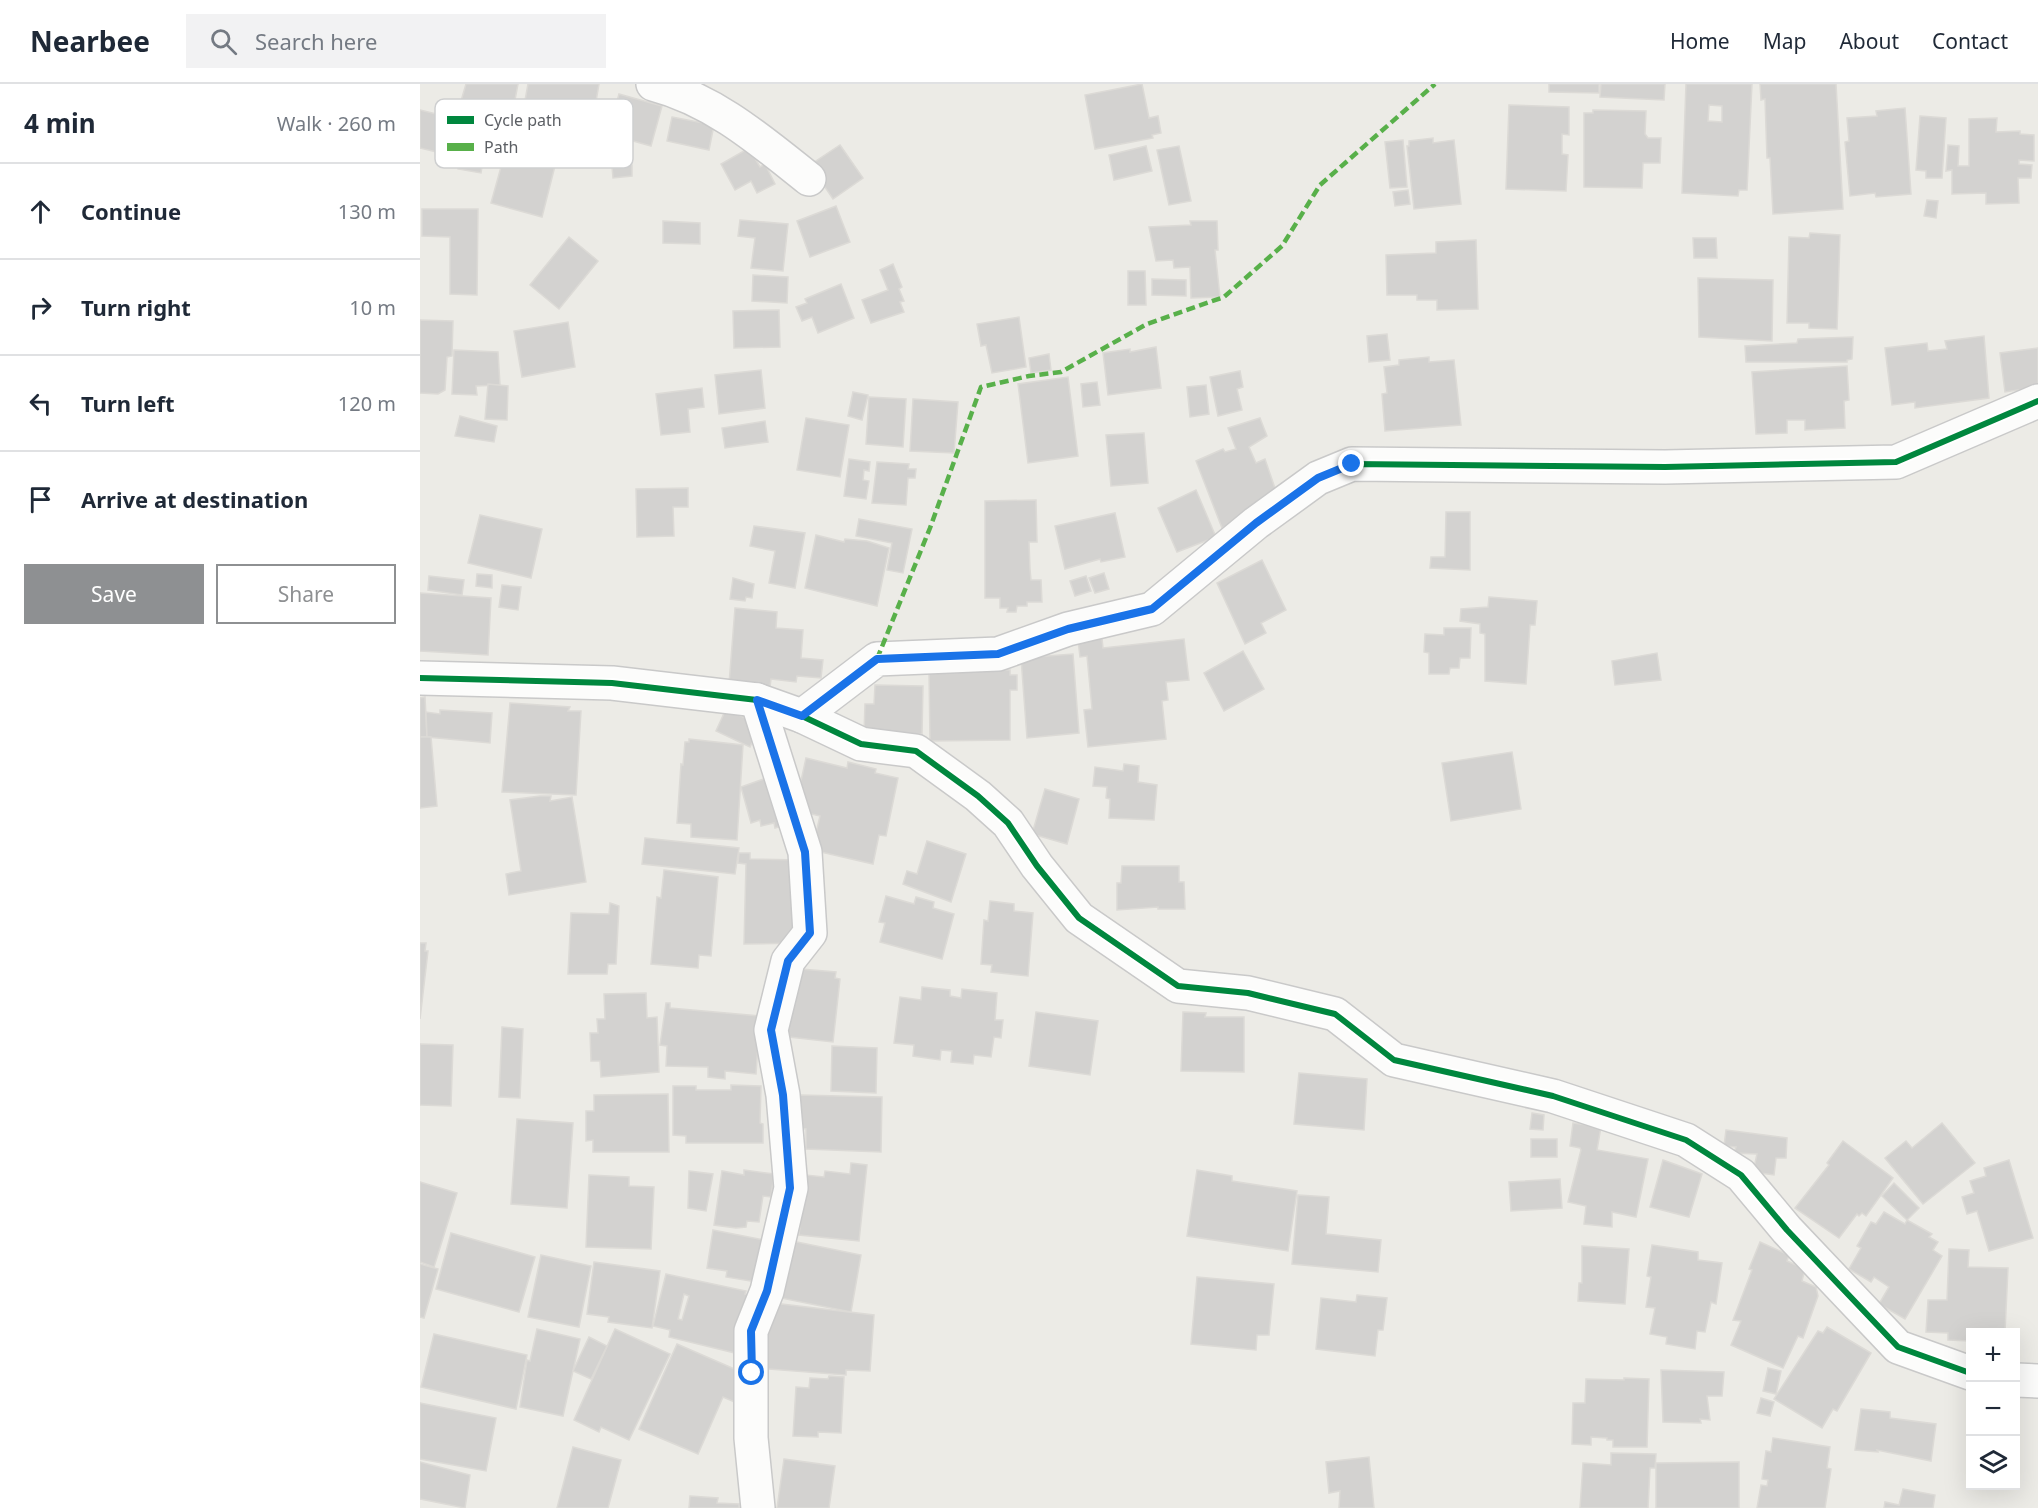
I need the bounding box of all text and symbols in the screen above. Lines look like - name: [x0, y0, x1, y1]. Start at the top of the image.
- search box: [186, 14, 606, 68]
- text: Nearbee: [30, 22, 150, 60]
- icon: search: [207, 25, 240, 58]
- text: Search here: [255, 26, 377, 56]
- text: Home: [1670, 27, 1730, 55]
- text: Map: [1763, 27, 1806, 55]
- text: About: [1839, 27, 1899, 55]
- text: Contact: [1932, 27, 2008, 55]
- legend: [435, 99, 633, 168]
- text: 4 min: [24, 105, 96, 141]
- text: Cycle path: [484, 109, 562, 131]
- text: Walk · 260 m: [277, 110, 396, 137]
- text: Path: [484, 136, 518, 158]
- icon: ahead: [24, 195, 57, 228]
- text: Continue: [81, 196, 181, 226]
- text: 130 m: [338, 198, 396, 225]
- icon: right: [24, 291, 57, 324]
- text: Turn right: [81, 292, 191, 322]
- text: 10 m: [349, 294, 396, 321]
- icon: left: [24, 387, 57, 420]
- text: Turn left: [81, 388, 175, 418]
- text: 120 m: [338, 390, 396, 417]
- route end: [1338, 450, 1364, 476]
- icon: arrive: [24, 483, 57, 516]
- text: Arrive at destination: [81, 484, 308, 514]
- button: Save: [24, 564, 204, 624]
- button: Share: [216, 564, 396, 624]
- map controls: [1966, 1328, 2020, 1490]
- button: +: [1966, 1328, 2020, 1382]
- route start: [738, 1359, 764, 1385]
- button: −: [1966, 1382, 2020, 1436]
- button: layers: [1966, 1436, 2020, 1490]

